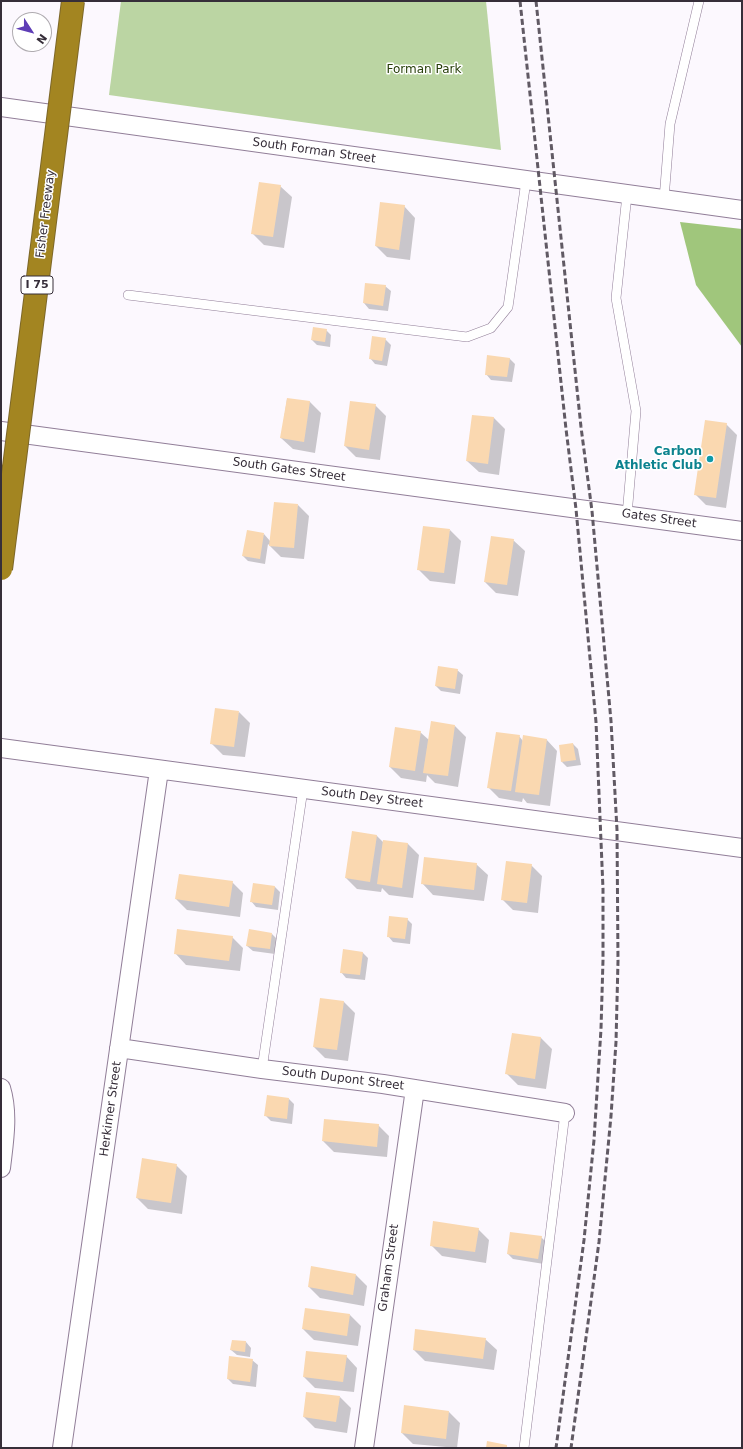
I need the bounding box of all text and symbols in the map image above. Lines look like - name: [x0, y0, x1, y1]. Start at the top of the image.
- north arrow: [12, 12, 52, 52]
- text: N: [33, 31, 49, 46]
- park label: Forman Park: [387, 63, 461, 77]
- street label: South Forman Street: [252, 135, 376, 167]
- street label: Fisher Freeway: [33, 169, 59, 259]
- road number: I 75: [21, 276, 53, 294]
- place label: Carbon Athletic Club: [615, 445, 702, 473]
- marker: Carbon Athletic Club: [705, 454, 715, 464]
- street label: South Gates Street: [232, 455, 346, 485]
- street label: Gates Street: [621, 507, 697, 531]
- street label: South Dey Street: [320, 785, 424, 811]
- street label: Herkimer Street: [97, 1061, 125, 1157]
- street label: South Dupont Street: [281, 1064, 405, 1094]
- street label: Graham Street: [376, 1223, 402, 1313]

